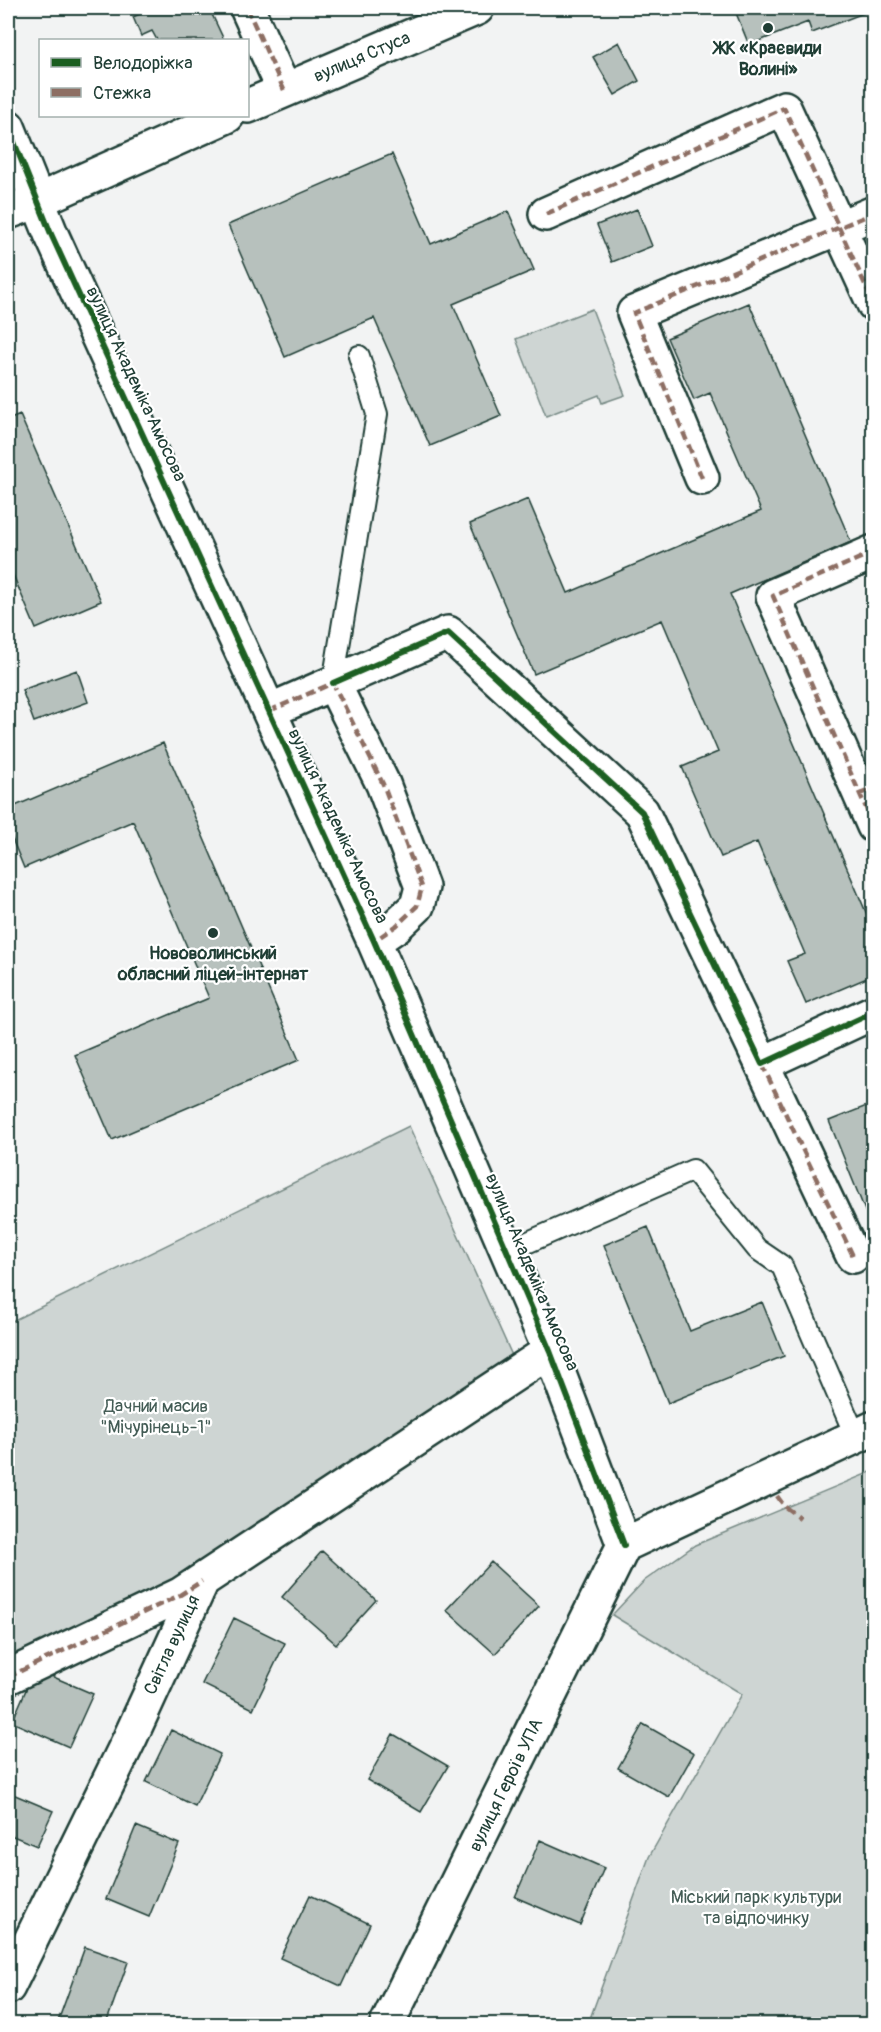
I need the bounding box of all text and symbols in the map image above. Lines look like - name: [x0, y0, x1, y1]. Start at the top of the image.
- marker: ЖК «Краєвиди Волині»: [761, 21, 775, 35]
- street label: вулиця Стуса: [310, 26, 414, 88]
- place label: ЖК «Краєвиди Волині»: [712, 37, 821, 81]
- legend: [39, 39, 249, 117]
- text: Велодоріжка: [93, 52, 193, 75]
- text: Стежка: [93, 82, 151, 105]
- street label: вулиця Академіка Амосова: [81, 283, 191, 485]
- street label: вулиця Академіка Амосова: [283, 725, 393, 927]
- marker: Нововолинський обласний ліцей-інтернат: [206, 926, 220, 940]
- place label: Нововолинський обласний ліцей-інтернат: [117, 942, 309, 986]
- street label: вулиця Академіка Амосова: [480, 1170, 584, 1374]
- park label: Дачний масив "Мічурінець-1": [100, 1395, 212, 1439]
- street label: Світла вулиця: [139, 1591, 205, 1699]
- street label: вулиця Героїв УПА: [464, 1714, 548, 1855]
- park label: Міський парк культури та відпочинку: [671, 1886, 841, 1930]

